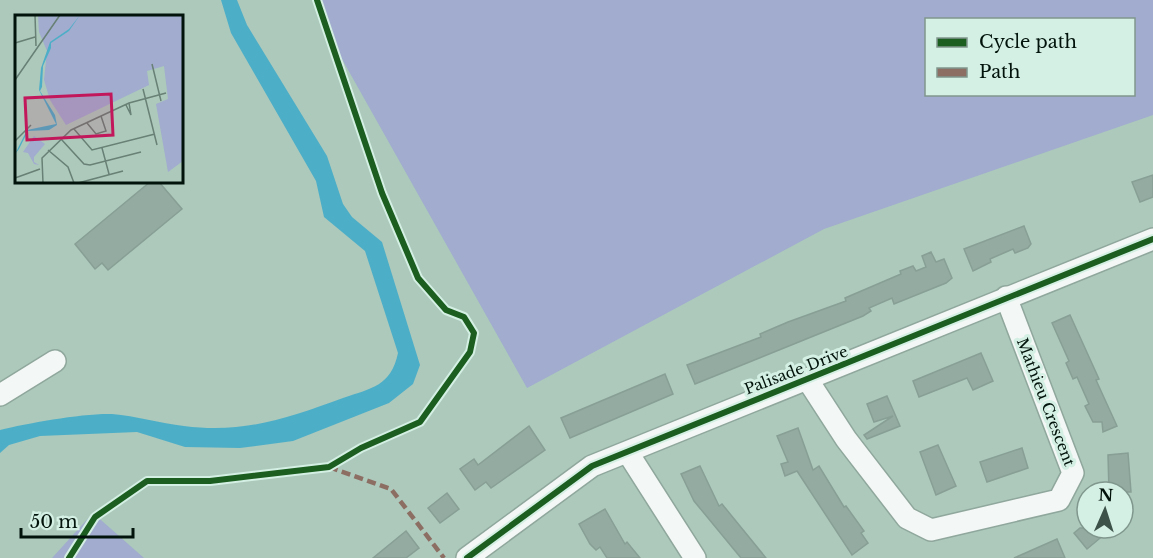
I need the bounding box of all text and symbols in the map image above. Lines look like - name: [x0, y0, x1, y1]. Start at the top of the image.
- inset map: [15, 15, 183, 183]
- legend: [925, 18, 1135, 96]
- text: Cycle path: [979, 31, 1077, 53]
- text: Path: [979, 61, 1020, 83]
- street label: Mathieu Crescent: [1013, 335, 1079, 469]
- street label: Palisade Drive: [742, 342, 850, 398]
- north arrow: [1075, 480, 1135, 540]
- text: N: [1098, 485, 1114, 505]
- scale bar: [21, 501, 134, 539]
- text: 50 m: [30, 511, 78, 533]

